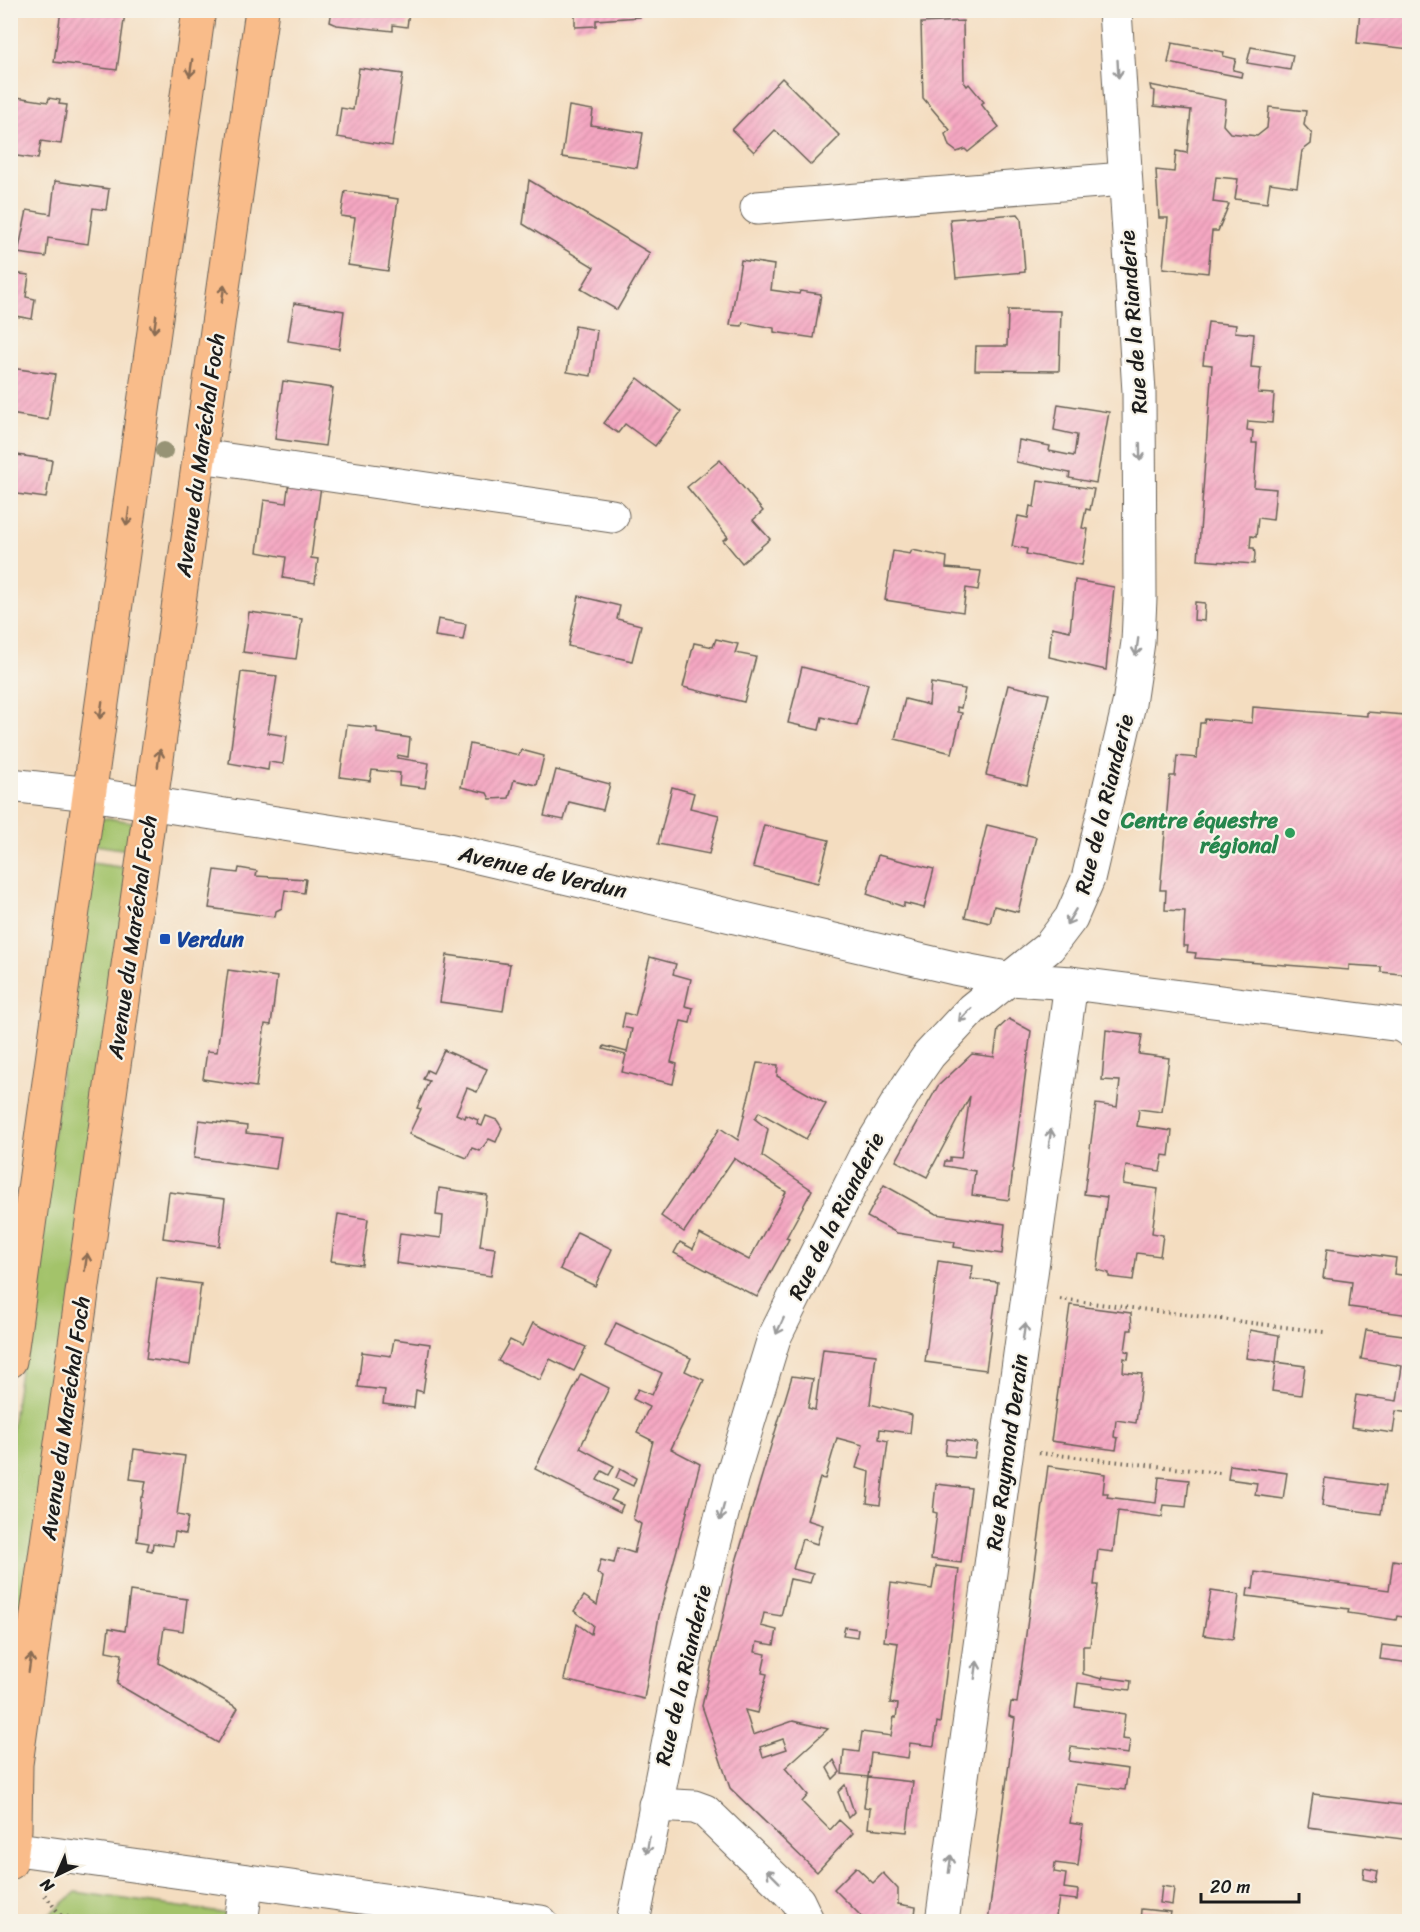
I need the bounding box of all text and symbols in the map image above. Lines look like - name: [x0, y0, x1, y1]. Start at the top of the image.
- one-way arrow: [186, 58, 197, 78]
- one-way arrow: [1112, 58, 1123, 78]
- street label: Rue de la Rianderie: [1107, 228, 1159, 415]
- one-way arrow: [217, 285, 228, 304]
- one-way arrow: [150, 314, 161, 333]
- street label: Avenue du Maréchal Foch: [163, 331, 236, 580]
- one-way arrow: [1134, 442, 1146, 462]
- one-way arrow: [123, 507, 134, 526]
- one-way arrow: [1131, 637, 1142, 656]
- one-way arrow: [96, 700, 107, 720]
- street label: Rue de la Rianderie: [1063, 710, 1145, 898]
- one-way arrow: [153, 748, 164, 768]
- place label: Centre équestre régional: [1120, 801, 1280, 865]
- street label: Avenue du Maréchal Foch: [95, 813, 168, 1062]
- marker: Centre équestre régional: [1283, 826, 1297, 840]
- street label: Avenue de Verdun: [454, 833, 631, 910]
- one-way arrow: [1064, 908, 1076, 925]
- place label: Verdun: [177, 920, 244, 959]
- marker: Verdun: [158, 932, 172, 946]
- one-way arrow: [958, 1008, 972, 1023]
- street label: Rue de la Rianderie: [777, 1125, 895, 1307]
- one-way arrow: [1045, 1129, 1056, 1149]
- one-way arrow: [81, 1253, 92, 1273]
- street label: Avenue du Maréchal Foch: [28, 1294, 101, 1543]
- one-way arrow: [774, 1316, 785, 1334]
- one-way arrow: [1018, 1322, 1029, 1342]
- street label: Rue Raymond Derain: [974, 1351, 1040, 1553]
- one-way arrow: [716, 1502, 727, 1521]
- street label: Rue de la Rianderie: [643, 1581, 723, 1769]
- one-way arrow: [25, 1654, 36, 1674]
- one-way arrow: [971, 1661, 982, 1681]
- one-way arrow: [642, 1835, 653, 1855]
- north arrow: [27, 1845, 87, 1905]
- one-way arrow: [945, 1854, 956, 1874]
- scale bar: [1201, 1866, 1298, 1904]
- one-way arrow: [765, 1869, 780, 1883]
- text: N: [32, 1871, 62, 1900]
- text: 20 m: [1210, 1871, 1250, 1903]

